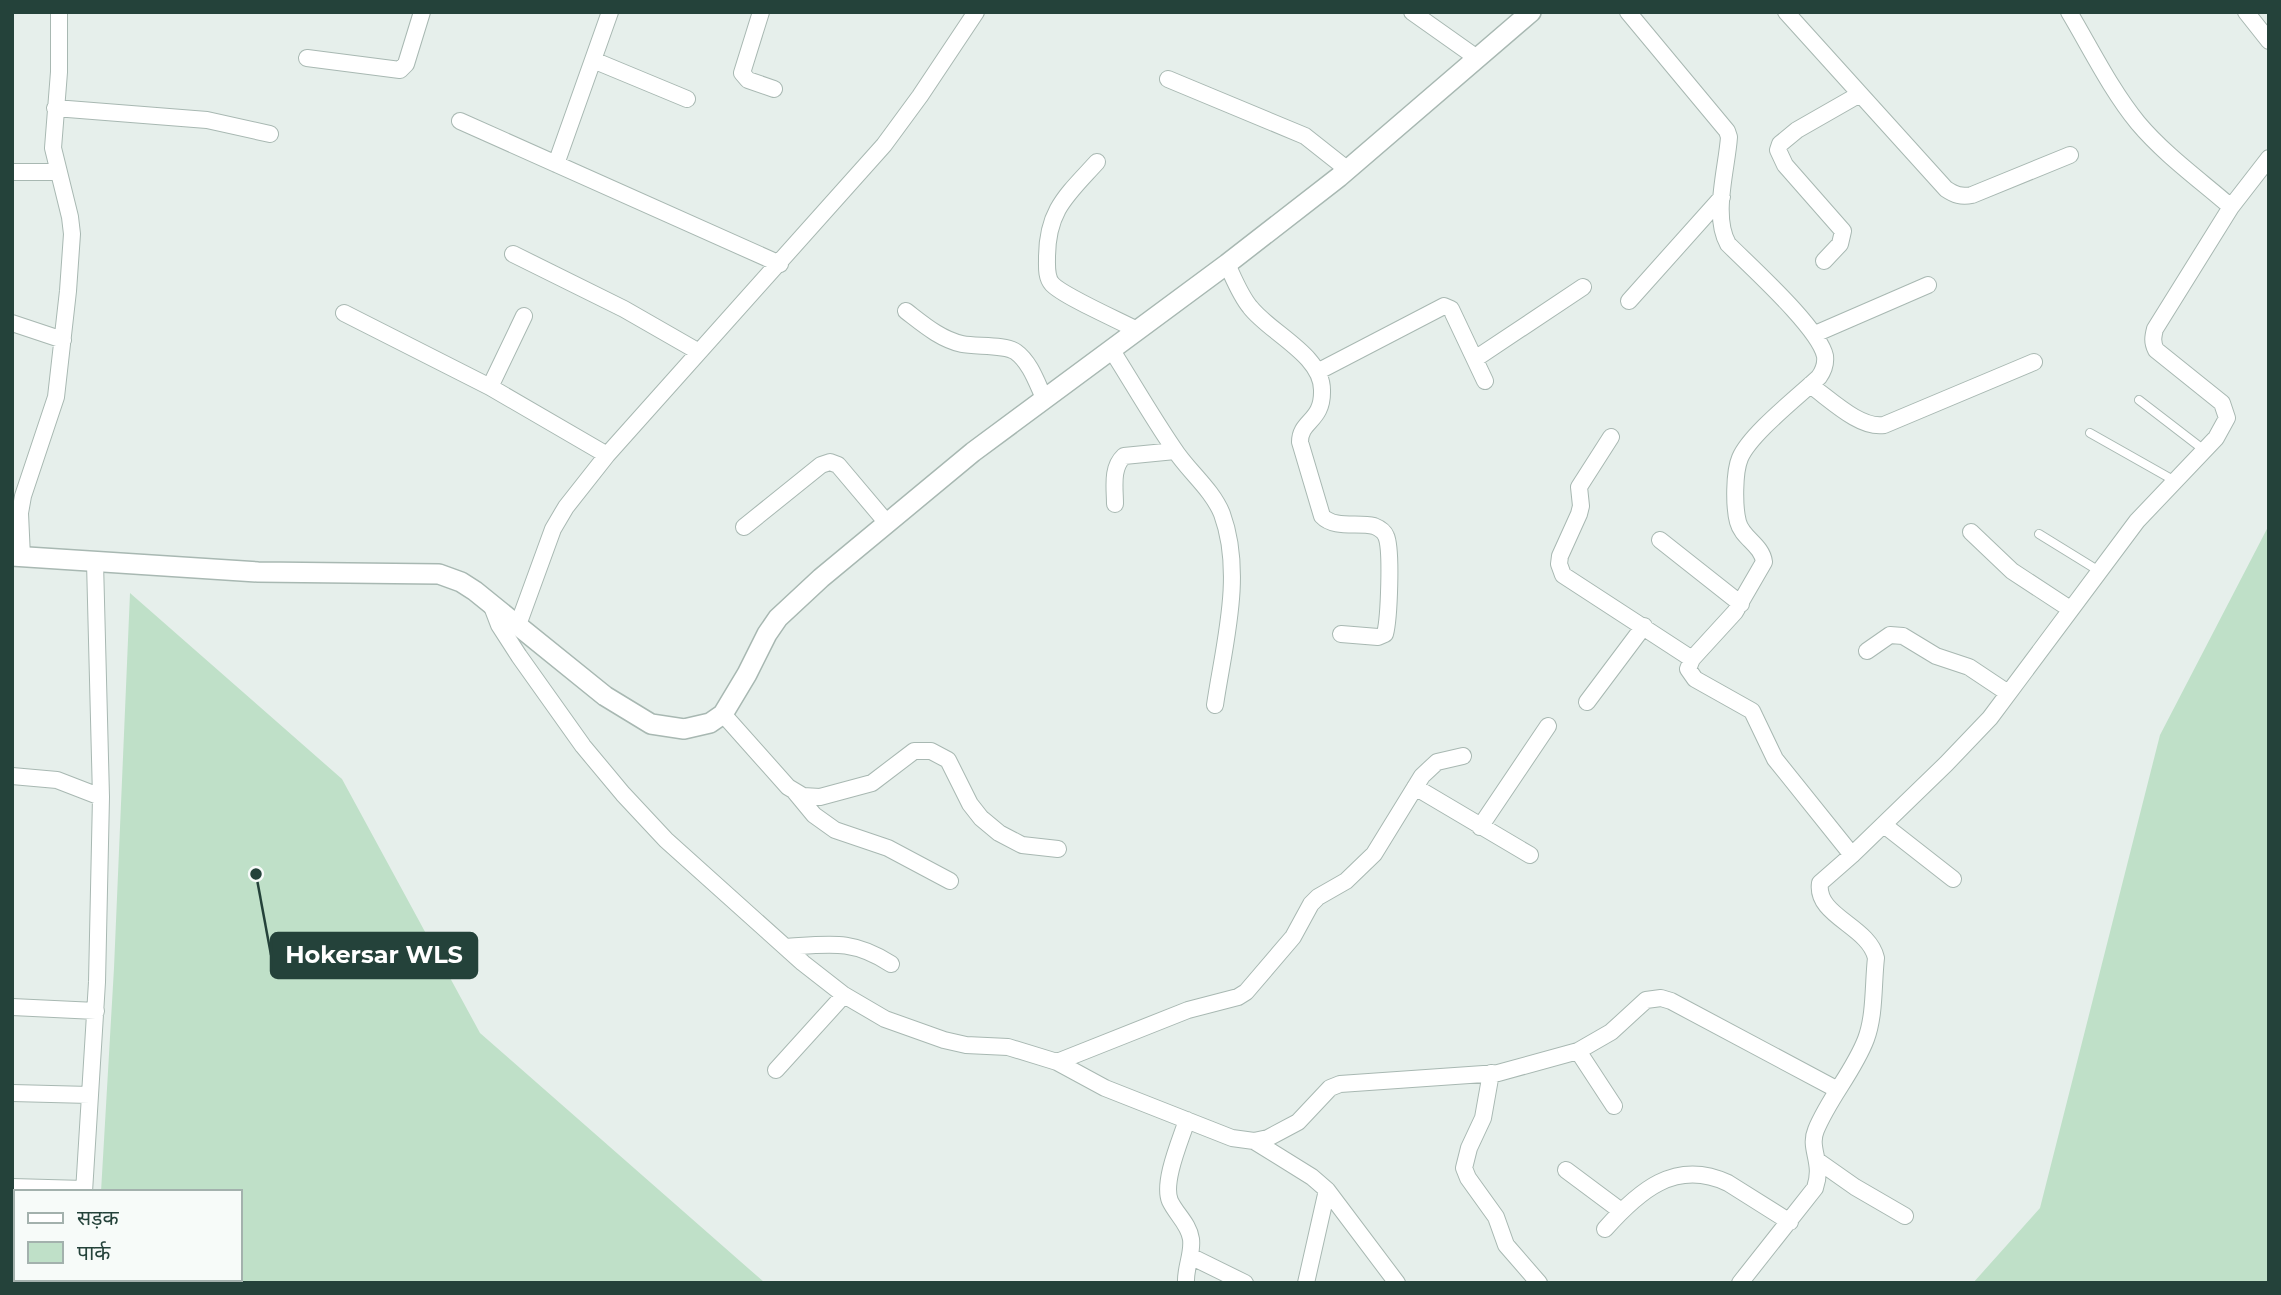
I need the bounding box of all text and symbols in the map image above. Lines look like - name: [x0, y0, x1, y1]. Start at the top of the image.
- callout: Hokersar WLS: [271, 933, 477, 978]
- text: Hokersar WLS: [285, 940, 463, 969]
- legend: [14, 1190, 242, 1281]
- text: सड़क: [77, 1205, 119, 1230]
- text: पार्क: [77, 1240, 111, 1265]

